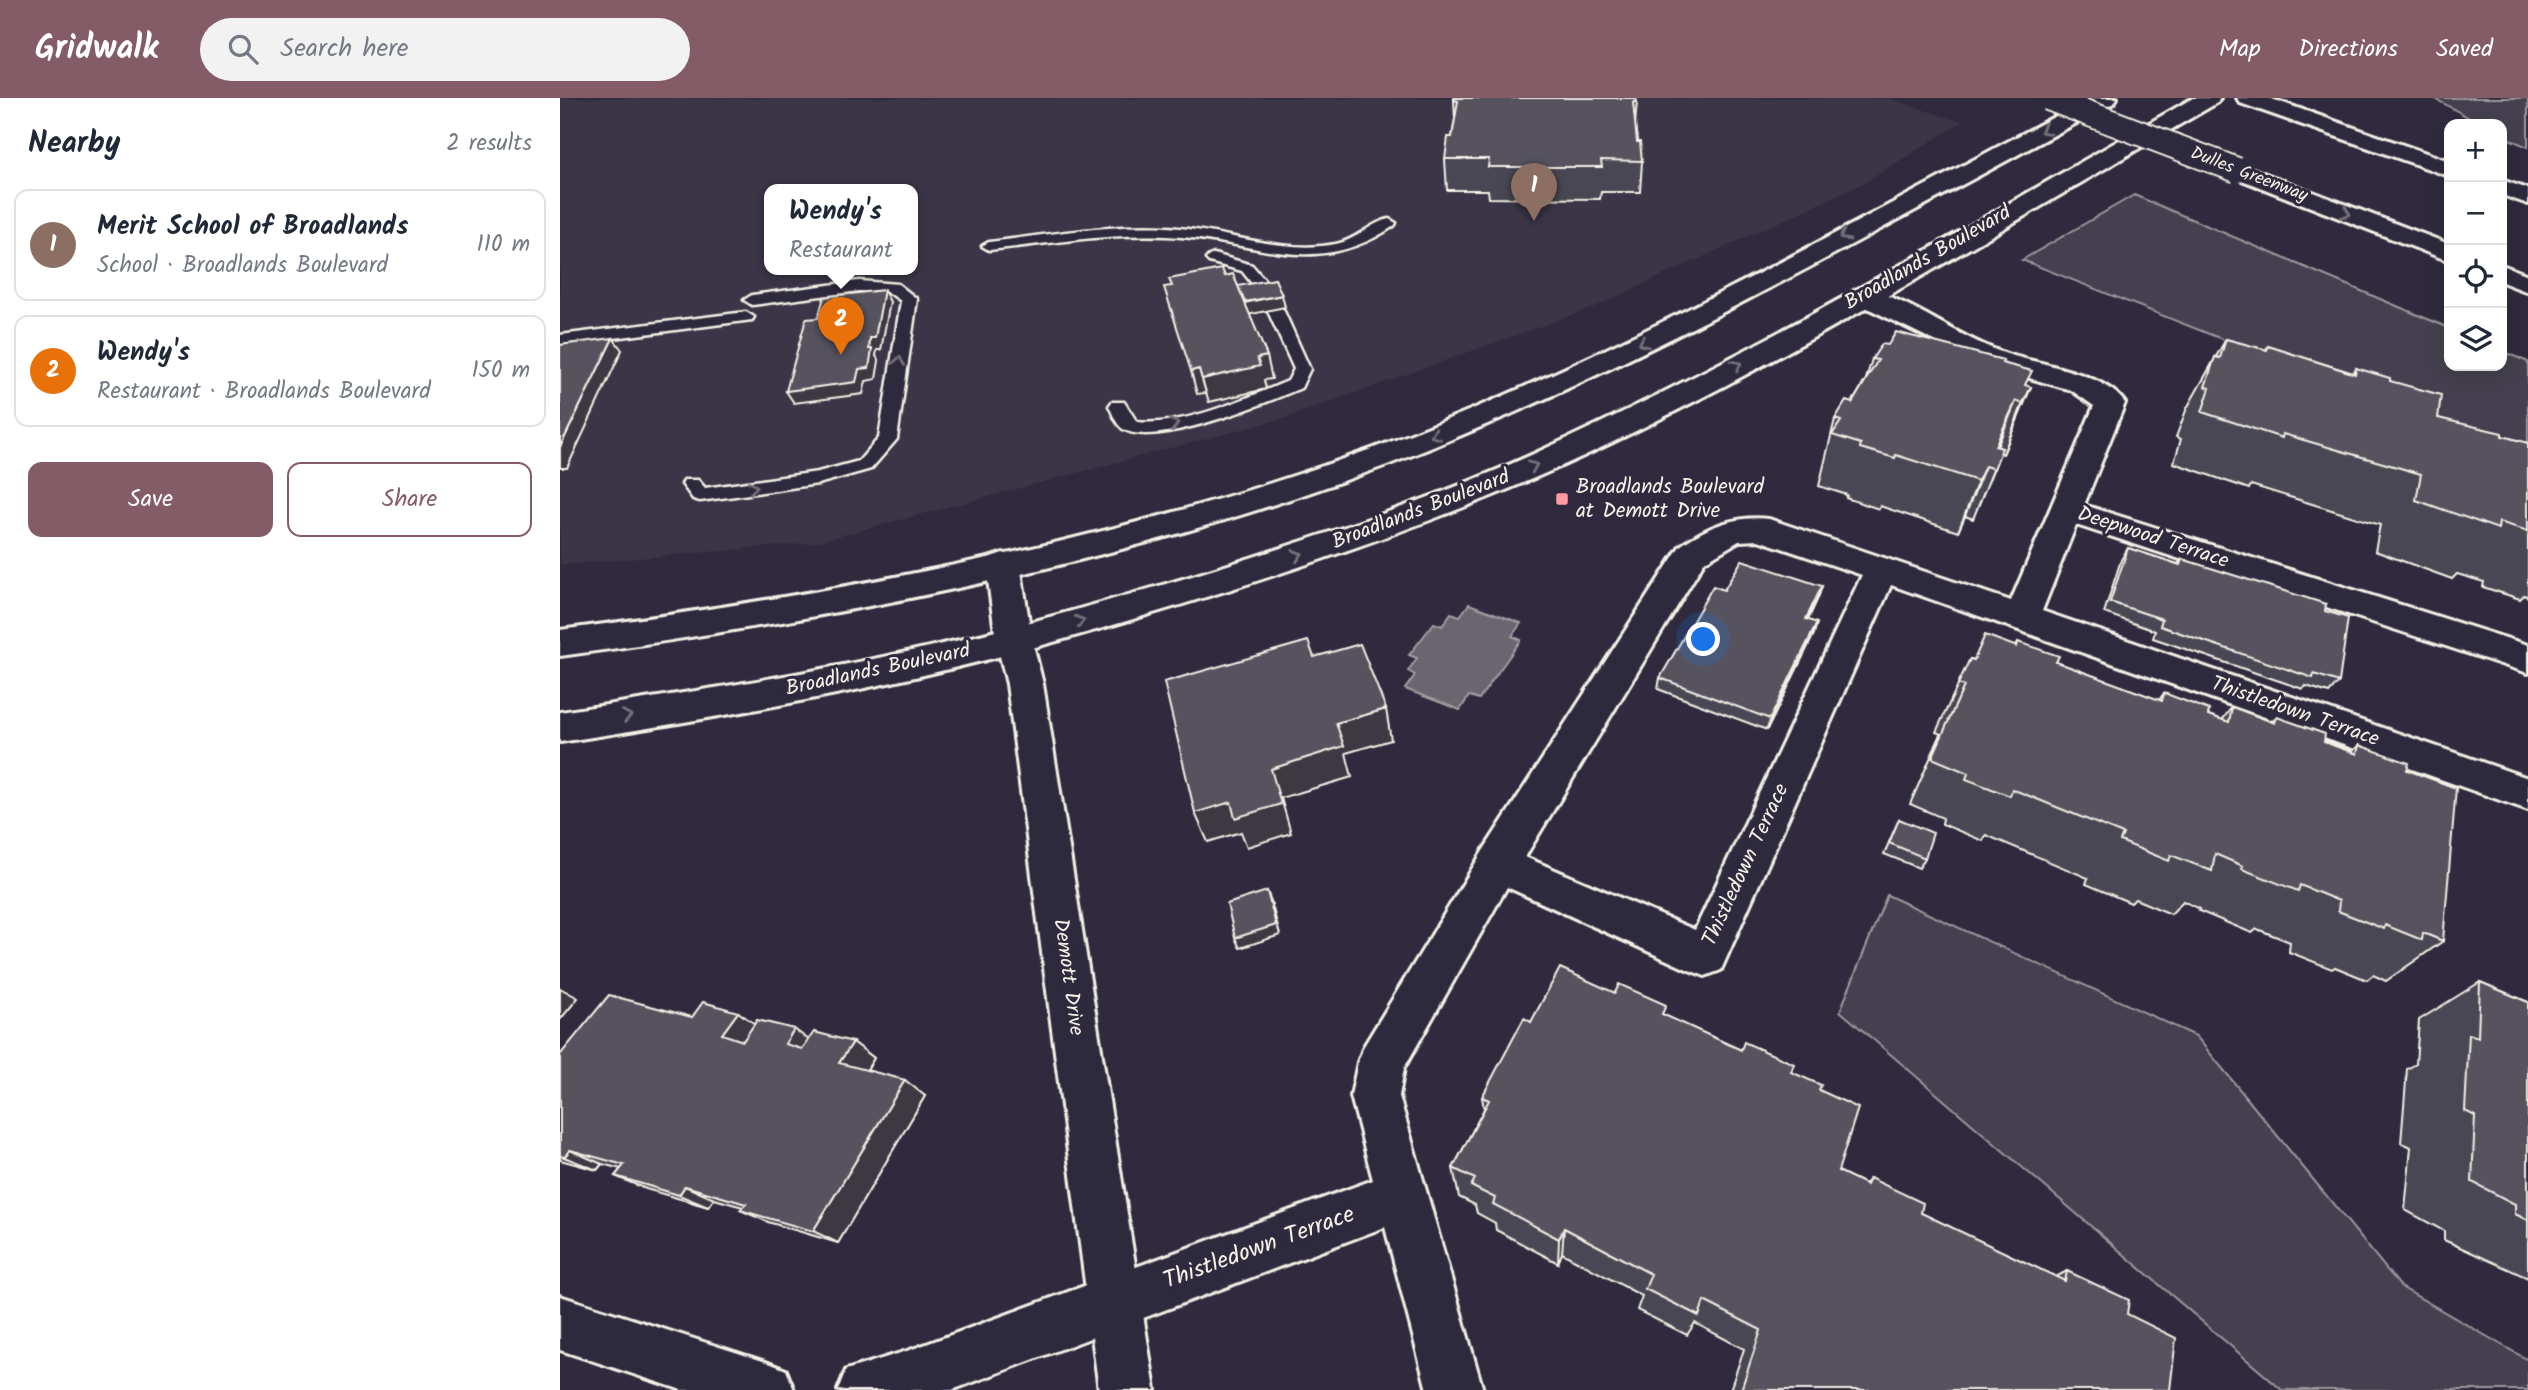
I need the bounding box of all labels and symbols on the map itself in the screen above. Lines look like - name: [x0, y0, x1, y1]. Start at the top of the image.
- one-way arrow: [2040, 122, 2053, 135]
- street label: Dulles Greenway: [2186, 139, 2313, 211]
- pin: 1: [1511, 163, 1557, 221]
- street label: Broadlands Boulevard: [1838, 196, 2018, 319]
- one-way arrow: [2340, 204, 2352, 218]
- one-way arrow: [1839, 228, 1852, 242]
- pin: 2: [818, 297, 864, 355]
- one-way arrow: [1638, 334, 1650, 348]
- one-way arrow: [891, 355, 906, 367]
- one-way arrow: [1730, 360, 1742, 373]
- one-way arrow: [1168, 418, 1180, 433]
- one-way arrow: [1430, 427, 1443, 441]
- one-way arrow: [1526, 460, 1538, 474]
- street label: Broadlands Boulevard: [1327, 461, 1515, 559]
- place label: Broadlands Boulevard at Demott Drive: [1576, 471, 1764, 528]
- one-way arrow: [747, 480, 759, 495]
- marker: Broadlands Boulevard at Demott Drive: [1554, 491, 1570, 507]
- street label: Deepwood Terrace: [2073, 498, 2234, 578]
- one-way arrow: [1291, 549, 1303, 564]
- one-way arrow: [1074, 615, 1086, 629]
- your location: [1686, 622, 1720, 656]
- street label: Broadlands Boulevard: [783, 634, 974, 706]
- street label: Thistledown Terrace: [2206, 668, 2384, 756]
- one-way arrow: [622, 709, 633, 724]
- street label: Thistledown Terrace: [1694, 778, 1798, 952]
- street label: Demott Drive: [1043, 916, 1093, 1038]
- street label: Thistledown Terrace: [1158, 1195, 1360, 1301]

